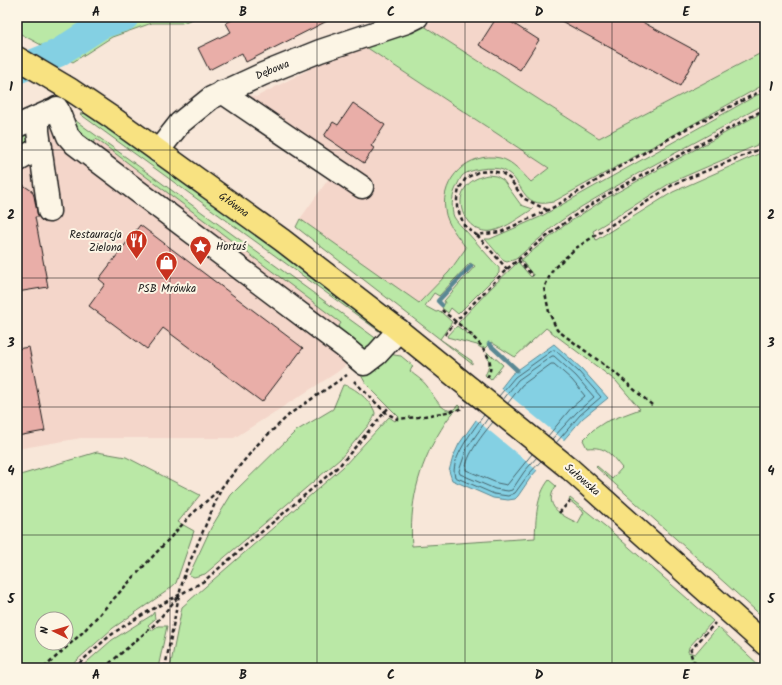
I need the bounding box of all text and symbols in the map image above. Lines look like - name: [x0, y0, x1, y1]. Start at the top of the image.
- text: A: [92, 2, 100, 23]
- text: B: [239, 2, 247, 23]
- text: C: [387, 2, 395, 23]
- text: D: [535, 2, 544, 23]
- text: E: [682, 2, 690, 23]
- street label: Dębowa: [253, 55, 292, 85]
- text: 1: [9, 77, 13, 98]
- text: 1: [769, 77, 773, 98]
- street label: Główna: [214, 188, 253, 222]
- text: 2: [7, 205, 15, 226]
- text: 2: [767, 205, 775, 226]
- place label: Restauracja Zielona: [70, 226, 122, 257]
- restaurant icon: Restauracja Zielona: [124, 228, 150, 261]
- place icon: Hortuś: [187, 234, 213, 267]
- place label: Hortuś: [216, 238, 247, 256]
- shop icon: PSB Mrówka: [154, 250, 180, 283]
- place label: PSB Mrówka: [138, 280, 196, 298]
- text: 3: [6, 333, 15, 354]
- text: 3: [766, 333, 775, 354]
- street label: Sułowska: [560, 459, 604, 501]
- text: 4: [7, 461, 15, 482]
- text: 4: [767, 461, 775, 482]
- text: 5: [7, 589, 16, 610]
- text: 5: [767, 589, 776, 610]
- north arrow: [34, 611, 74, 651]
- text: N: [36, 626, 54, 634]
- text: A: [92, 665, 100, 685]
- text: B: [239, 665, 247, 685]
- text: C: [387, 665, 395, 685]
- text: D: [535, 665, 544, 685]
- text: E: [682, 665, 690, 685]

